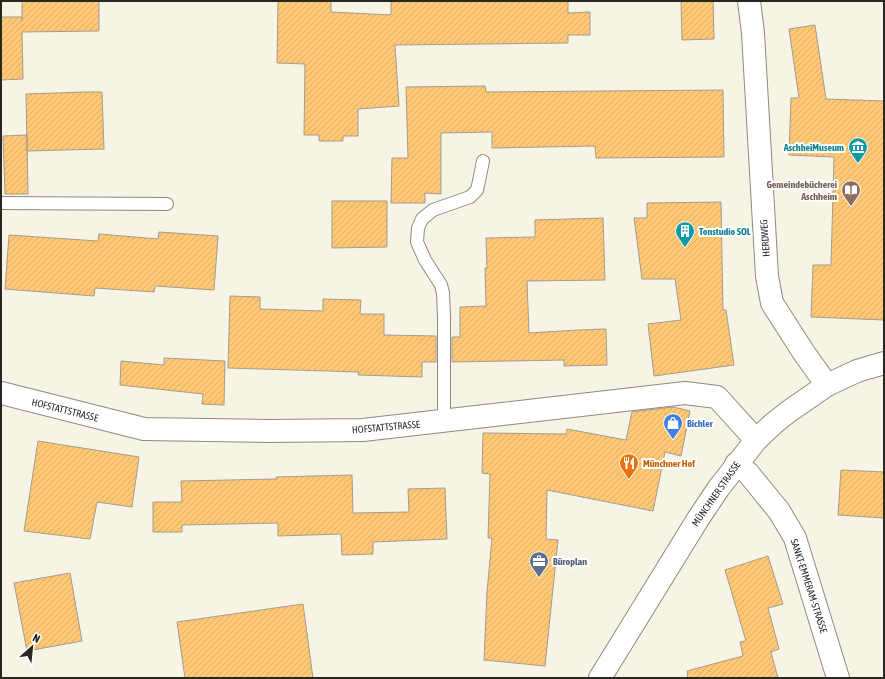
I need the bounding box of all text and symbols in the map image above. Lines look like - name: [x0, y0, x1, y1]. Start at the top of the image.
- museum icon: AschheiMuseum: [847, 136, 869, 164]
- place label: AschheiMuseum: [783, 142, 844, 153]
- place label: Gemeindebücherei Aschheim: [767, 179, 837, 202]
- library icon: Gemeindebücherei Aschheim: [840, 179, 862, 207]
- street label: HERDWEG: [758, 219, 772, 257]
- building icon: Tonstudio SOL: [674, 220, 696, 248]
- place label: Tonstudio SOL: [699, 226, 751, 237]
- street label: HOFSTATTSTRASSE: [31, 396, 100, 424]
- shop icon: Bichler: [662, 412, 684, 440]
- street label: HOFSTATTSTRASSE: [351, 418, 421, 435]
- place label: Bichler: [687, 418, 714, 429]
- restaurant icon: Münchner Hof: [618, 452, 640, 480]
- place label: Münchner Hof: [643, 458, 695, 469]
- street label: MÜNCHNER STRASSE: [690, 459, 743, 528]
- street label: SANKT-EMMERAM-STRASSE: [789, 537, 830, 635]
- office icon: Büroplan: [528, 550, 550, 578]
- place label: Büroplan: [553, 556, 587, 567]
- north arrow: [12, 627, 52, 667]
- text: N: [31, 631, 42, 645]

